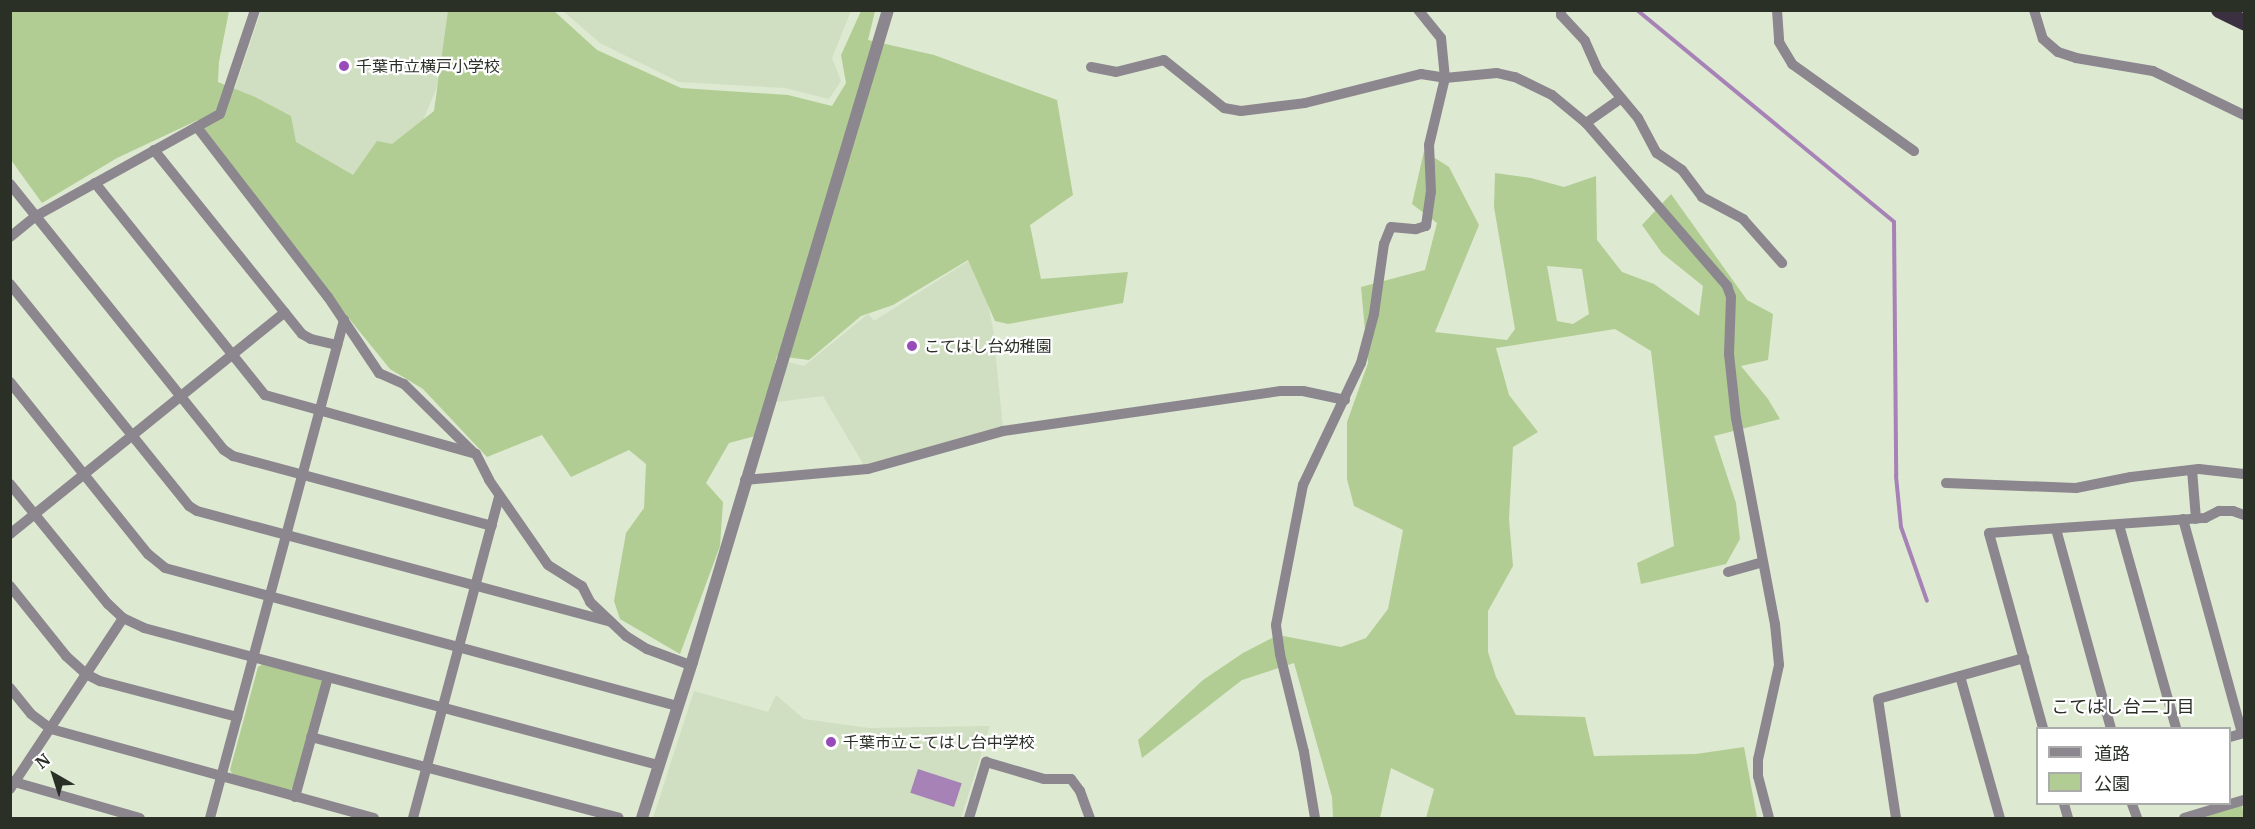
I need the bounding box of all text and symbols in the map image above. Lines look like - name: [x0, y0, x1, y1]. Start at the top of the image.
- place label: 千葉市立横戸小学校: [356, 56, 500, 76]
- marker: 千葉市立横戸小学校: [337, 59, 351, 73]
- place label: こてはし台幼稚園: [924, 336, 1052, 356]
- marker: こてはし台幼稚園: [905, 339, 919, 353]
- district label: こてはし台二丁目: [2051, 696, 2195, 718]
- legend: [2036, 727, 2231, 805]
- place label: 千葉市立こてはし台中学校: [843, 732, 1035, 752]
- marker: 千葉市立こてはし台中学校: [824, 735, 838, 749]
- text: 道路: [2094, 742, 2130, 765]
- north arrow: [24, 745, 84, 805]
- text: N: [31, 749, 54, 773]
- text: 公園: [2094, 772, 2130, 795]

